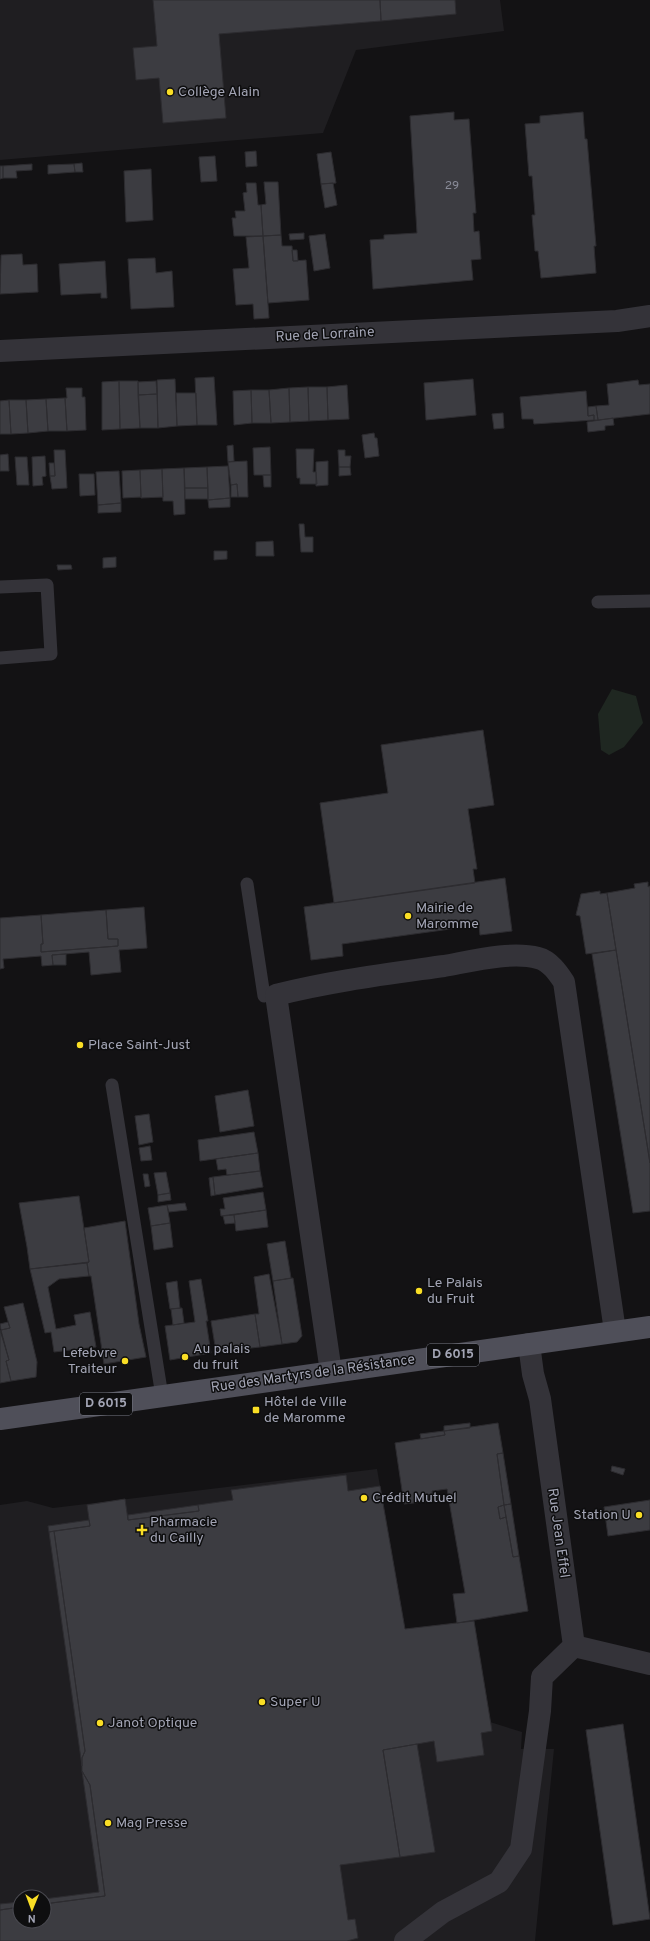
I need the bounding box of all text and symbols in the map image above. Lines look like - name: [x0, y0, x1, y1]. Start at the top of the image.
- place label: Collège Alain: [178, 84, 260, 101]
- marker: Collège Alain: [165, 87, 175, 97]
- house number: 29: [445, 178, 459, 194]
- street label: Rue de Lorraine: [275, 324, 375, 346]
- place label: Mairie de Maromme: [416, 900, 479, 933]
- marker: Mairie de Maromme: [403, 911, 413, 921]
- place label: Place Saint-Just: [88, 1037, 190, 1054]
- marker: Place Saint-Just: [75, 1040, 85, 1050]
- place label: Le Palais du Fruit: [427, 1275, 483, 1308]
- marker: Le Palais du Fruit: [414, 1286, 424, 1296]
- place label: Au palais du fruit: [193, 1341, 250, 1374]
- road number: D 6015: [427, 1344, 479, 1366]
- place label: Lefebvre Traiteur: [62, 1345, 118, 1378]
- street label: Rue des Martyrs de la Résistance: [210, 1351, 416, 1397]
- marker: Au palais du fruit: [180, 1352, 190, 1362]
- marker: Lefebvre Traiteur: [120, 1356, 130, 1366]
- road number: D 6015: [80, 1393, 132, 1415]
- place label: Hôtel de Ville de Maromme: [264, 1394, 347, 1427]
- marker: Hôtel de Ville de Maromme: [251, 1405, 261, 1415]
- street label: Rue Jean Effel: [543, 1487, 573, 1579]
- place label: Crédit Mutuel: [372, 1490, 457, 1507]
- marker: Crédit Mutuel: [359, 1493, 369, 1503]
- place label: Station U: [573, 1507, 631, 1524]
- marker: Station U: [634, 1510, 644, 1520]
- place label: Pharmacie du Cailly: [150, 1514, 217, 1547]
- marker: Pharmacie du Cailly: [137, 1525, 147, 1535]
- place label: Super U: [270, 1694, 321, 1711]
- marker: Super U: [257, 1697, 267, 1707]
- place label: Janot Optique: [108, 1715, 197, 1732]
- marker: Janot Optique: [95, 1718, 105, 1728]
- place label: Mag Presse: [116, 1815, 187, 1832]
- marker: Mag Presse: [103, 1818, 113, 1828]
- north arrow: [12, 1889, 52, 1929]
- text: N: [28, 1911, 36, 1925]

